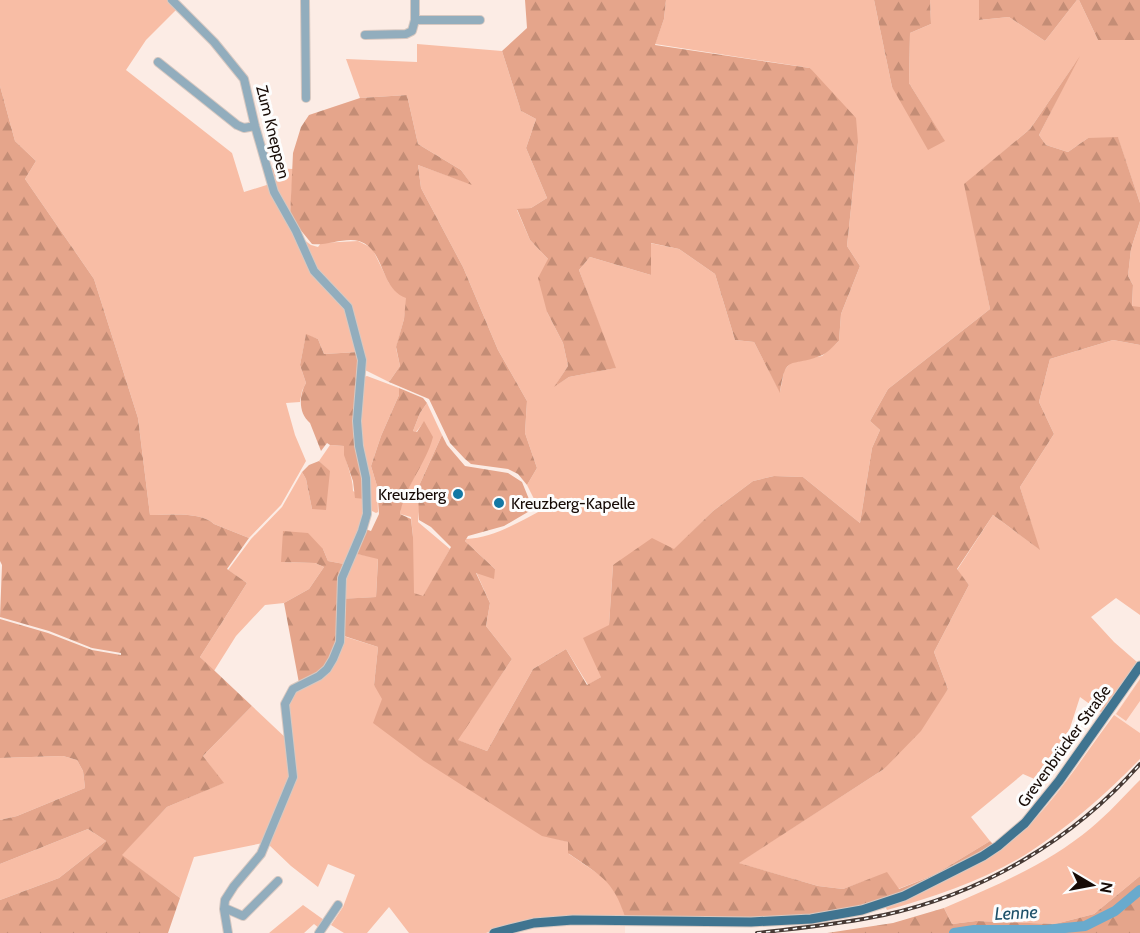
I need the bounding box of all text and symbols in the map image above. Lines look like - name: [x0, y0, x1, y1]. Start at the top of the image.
- street label: Zum Kneppen: [252, 83, 294, 181]
- place label: Kreuzberg: [378, 485, 447, 504]
- marker: Kreuzberg: [451, 487, 465, 501]
- place label: Kreuzberg-Kapelle: [511, 494, 635, 513]
- marker: Kreuzberg-Kapelle: [492, 496, 506, 510]
- street label: Grevenbrücker Straße: [1013, 681, 1115, 811]
- north arrow: [1062, 855, 1122, 915]
- text: N: [1096, 880, 1117, 895]
- water label: Lenne: [994, 901, 1038, 925]

